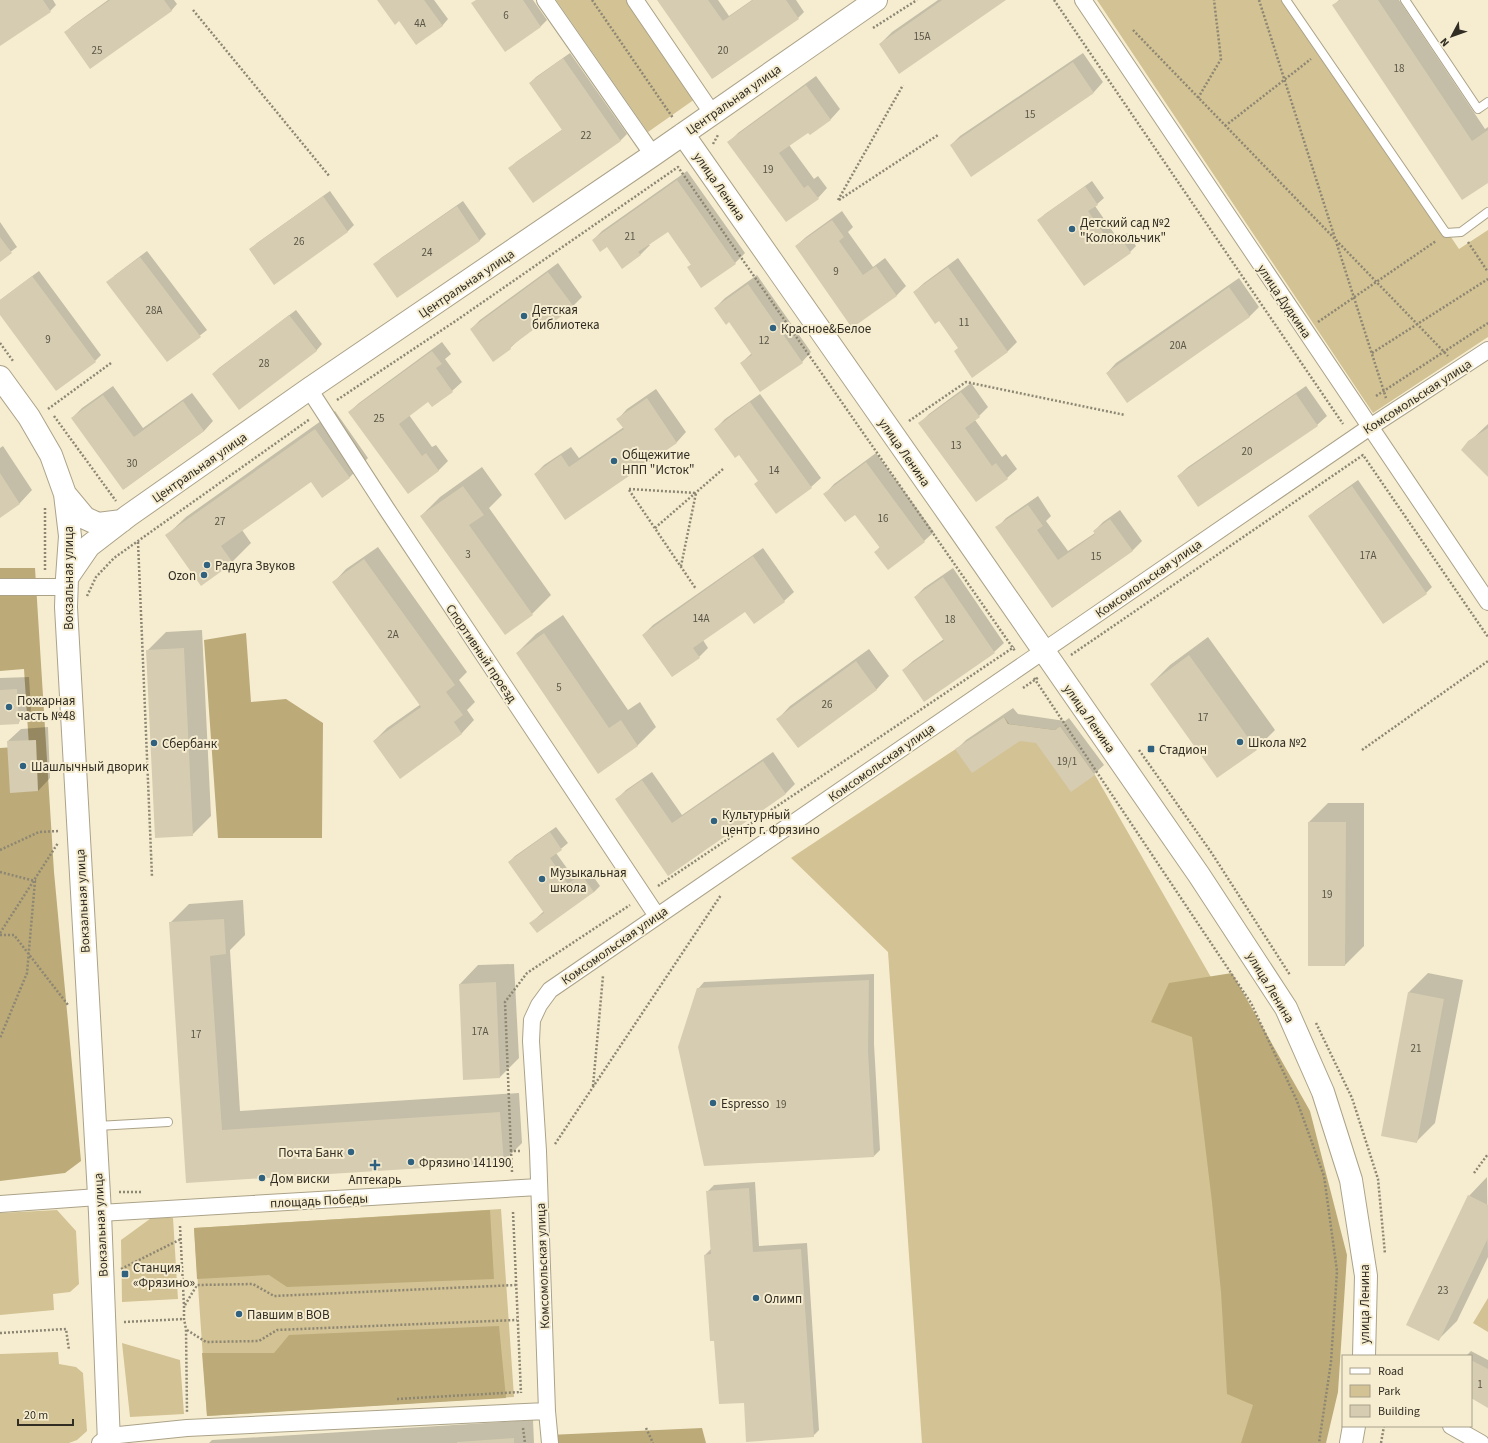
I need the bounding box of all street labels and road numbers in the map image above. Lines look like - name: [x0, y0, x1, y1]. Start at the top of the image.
- street label: Центральная улица: [682, 60, 785, 139]
- street label: улица Ленина: [689, 149, 749, 224]
- street label: Центральная улица: [415, 245, 518, 323]
- street label: улица Дудкина: [1253, 261, 1316, 342]
- street label: Комсомольская улица: [1360, 355, 1475, 439]
- street label: улица Ленина: [874, 415, 934, 490]
- street label: Центральная улица: [148, 428, 251, 507]
- street label: Вокзальная улица: [60, 526, 78, 630]
- street label: Комсомольская улица: [1092, 535, 1205, 622]
- street label: Спортивный проезд: [441, 601, 521, 706]
- street label: улица Ленина: [1059, 681, 1119, 756]
- street label: Комсомольская улица: [825, 719, 938, 806]
- street label: Вокзальная улица: [71, 848, 95, 953]
- street label: Комсомольская улица: [558, 902, 671, 989]
- street label: улица Ленина: [1242, 949, 1298, 1026]
- street label: Вокзальная улица: [89, 1172, 113, 1277]
- street label: площадь Победы: [270, 1189, 369, 1213]
- street label: Комсомольская улица: [532, 1203, 554, 1329]
- street label: улица Ленина: [1356, 1264, 1374, 1344]

